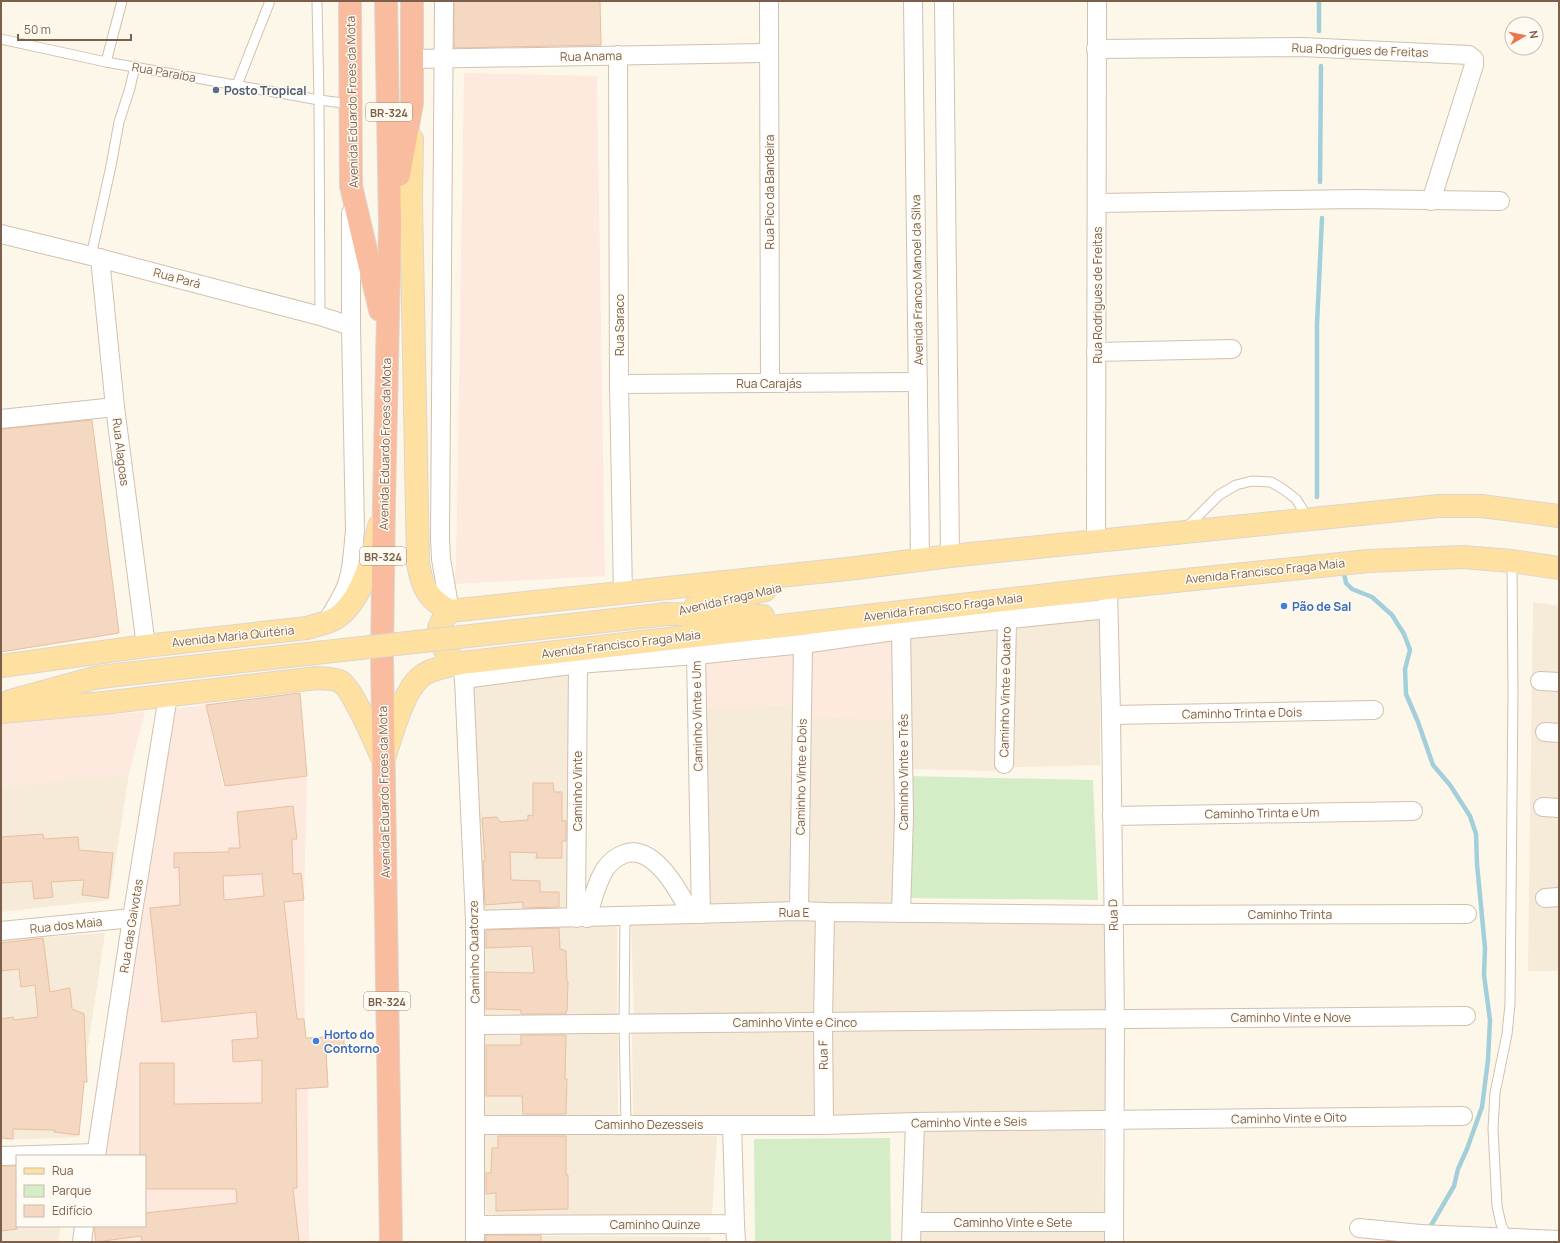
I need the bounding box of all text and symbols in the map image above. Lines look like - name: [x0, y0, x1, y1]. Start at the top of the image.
- scale bar: [18, 16, 131, 42]
- street label: Avenida Eduardo Froes da Mota: [342, 16, 362, 188]
- north arrow: [1504, 16, 1544, 56]
- text: 50 m: [24, 21, 51, 38]
- text: N: [1526, 29, 1542, 40]
- street label: Rua Rodrigues de Freitas: [1291, 39, 1429, 61]
- street label: Rua Anama: [560, 47, 622, 65]
- street label: Rua Paraíba: [131, 58, 197, 86]
- place label: Posto Tropical: [224, 82, 307, 99]
- marker: Posto Tropical: [211, 85, 221, 95]
- road number: BR-324: [366, 103, 412, 121]
- street label: Rua Pico da Bandeira: [761, 135, 778, 249]
- street label: Avenida Franco Manoel da Silva: [907, 195, 927, 365]
- street label: Rua Rodrigues de Freitas: [1089, 227, 1106, 363]
- street label: Rua Pará: [152, 264, 202, 292]
- street label: Rua Saraco: [611, 294, 628, 356]
- street label: Avenida Eduardo Froes da Mota: [375, 358, 395, 530]
- street label: Rua Carajás: [736, 375, 802, 392]
- street label: Rua Alagoas: [108, 417, 134, 487]
- road number: BR-324: [360, 547, 406, 565]
- street label: Avenida Francisco Fraga Maia: [1184, 554, 1346, 588]
- street label: Avenida Fraga Maia: [677, 579, 783, 619]
- street label: Avenida Francisco Fraga Maia: [862, 589, 1024, 625]
- place label: Pão de Sal: [1292, 598, 1351, 615]
- marker: Pão de Sal: [1279, 601, 1289, 611]
- street label: Avenida Maria Quitéria: [171, 621, 295, 651]
- street label: Avenida Francisco Fraga Maia: [540, 626, 702, 662]
- street label: Caminho Vinte e Quatro: [995, 626, 1015, 758]
- street label: Caminho Vinte e Um: [688, 660, 706, 772]
- street label: Caminho Trinta e Dois: [1182, 703, 1302, 723]
- street label: Avenida Eduardo Froes da Mota: [374, 706, 394, 878]
- street label: Caminho Vinte e Três: [895, 714, 912, 830]
- street label: Caminho Vinte e Dois: [791, 719, 811, 835]
- street label: Caminho Vinte: [569, 751, 586, 831]
- street label: Caminho Trinta e Um: [1205, 804, 1319, 822]
- street label: Rua das Gaivotas: [115, 878, 147, 974]
- street label: Rua D: [1104, 899, 1122, 931]
- street label: Caminho Quatorze: [465, 900, 483, 1004]
- street label: Rua E: [779, 904, 809, 921]
- street label: Caminho Trinta: [1248, 906, 1332, 923]
- street label: Rua dos Maia: [29, 913, 103, 937]
- road number: BR-324: [364, 992, 410, 1010]
- street label: Caminho Vinte e Nove: [1231, 1009, 1351, 1026]
- street label: Caminho Vinte e Cinco: [733, 1014, 857, 1031]
- place label: Horto do Contorno: [324, 1026, 380, 1057]
- marker: Horto do Contorno: [311, 1036, 321, 1046]
- street label: Rua F: [814, 1040, 832, 1070]
- street label: Caminho Vinte e Oito: [1231, 1108, 1347, 1128]
- street label: Caminho Vinte e Seis: [911, 1112, 1027, 1132]
- street label: Caminho Dezesseis: [595, 1116, 703, 1133]
- legend: [16, 1155, 146, 1227]
- text: Rua: [52, 1162, 73, 1179]
- text: Parque: [52, 1182, 91, 1199]
- text: Edifício: [52, 1202, 92, 1219]
- street label: Caminho Vinte e Sete: [954, 1214, 1072, 1231]
- street label: Caminho Quinze: [610, 1216, 700, 1233]

